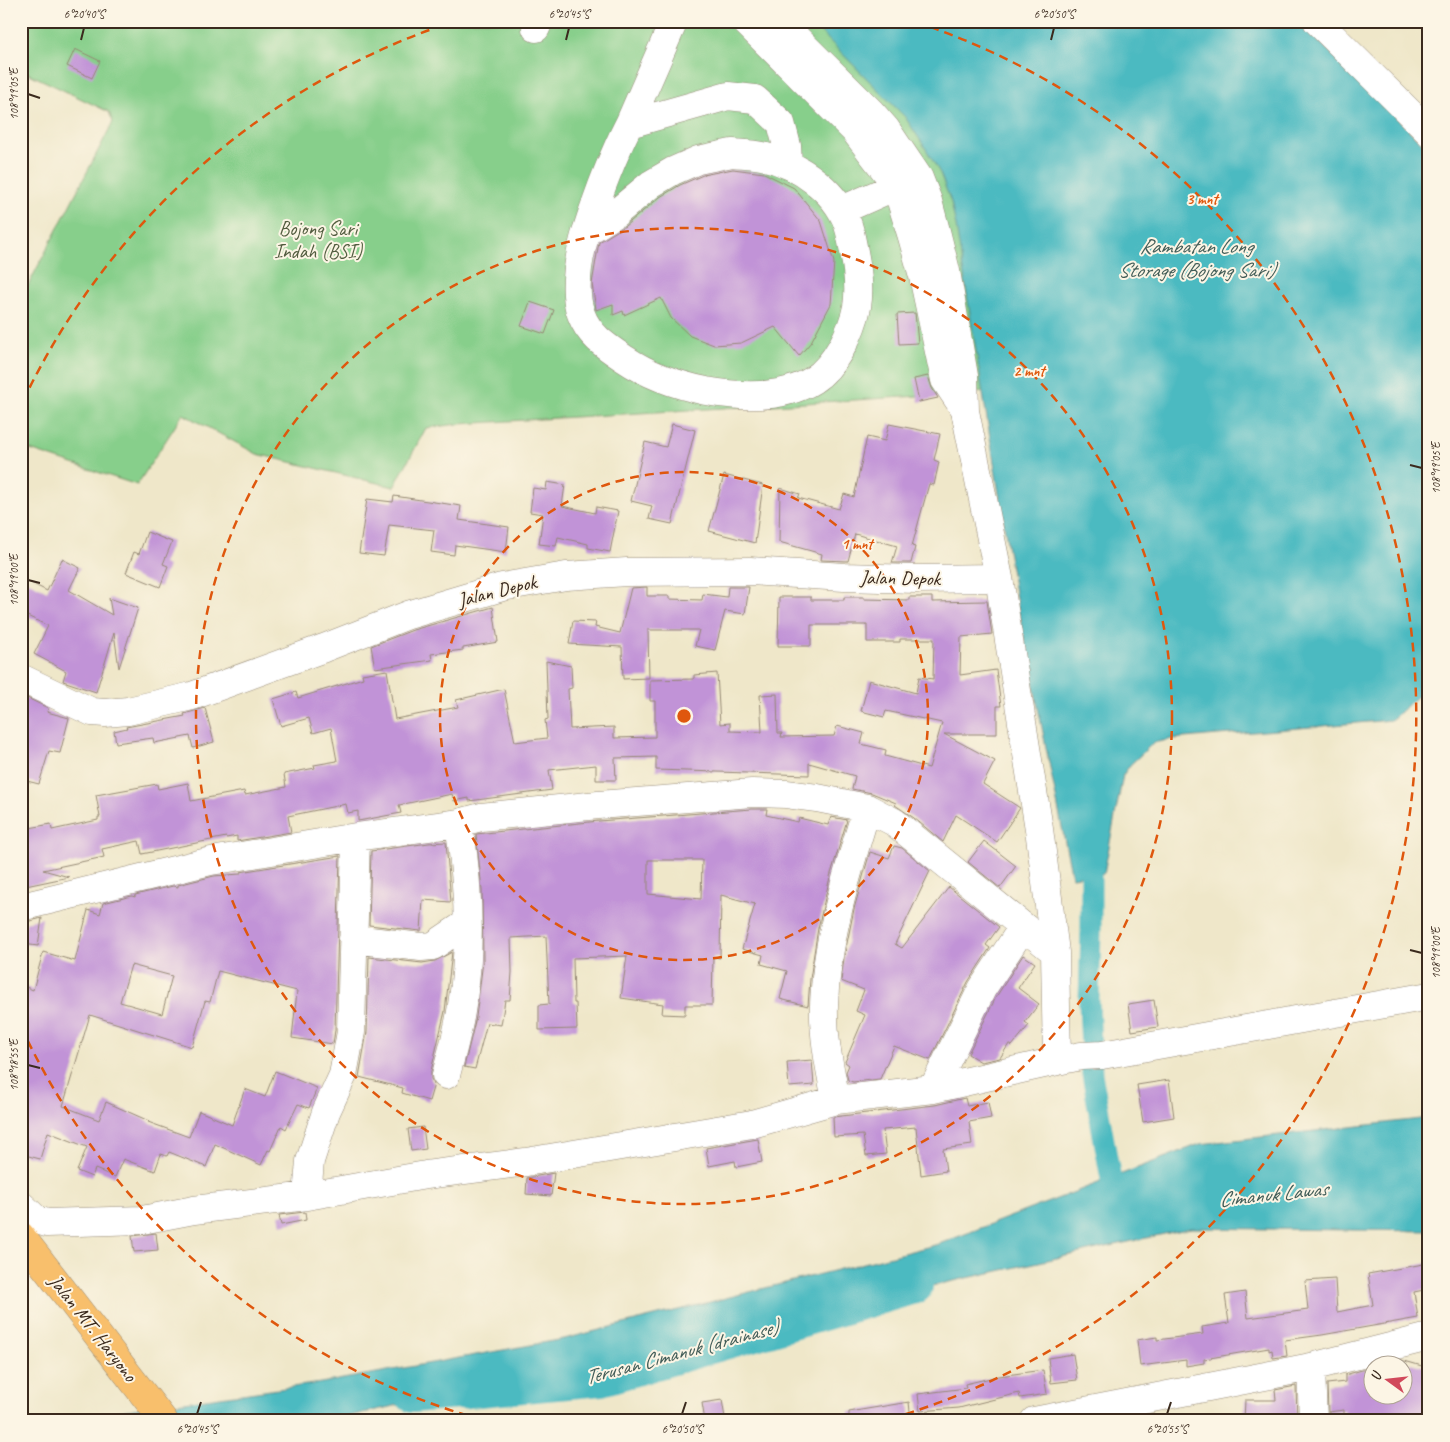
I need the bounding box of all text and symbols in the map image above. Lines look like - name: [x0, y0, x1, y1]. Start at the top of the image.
- text: 6°20'40"S: [64, 6, 106, 22]
- text: 6°20'45"S: [549, 6, 591, 22]
- text: 6°20'50"S: [1034, 6, 1076, 22]
- text: 108°19'05"E: [6, 66, 22, 120]
- text: 3 mnt: [1187, 190, 1220, 209]
- park label: Bojong Sari Indah (BSI): [274, 216, 363, 264]
- water label: Rambatan Long Storage (Bojong Sari): [1118, 233, 1279, 283]
- text: 2 mnt: [1014, 362, 1047, 381]
- text: 108°19'05"E: [1428, 440, 1444, 494]
- text: 1 mnt: [842, 535, 875, 554]
- text: 108°19'00"E: [6, 552, 22, 606]
- street label: Jalan Depok: [859, 565, 942, 591]
- street label: Jalan Depok: [454, 569, 540, 613]
- centre of rings: [675, 707, 693, 725]
- text: 108°19'00"E: [1428, 925, 1444, 979]
- text: 108°18'55"E: [6, 1037, 22, 1091]
- water label: Cimanuk Lawas: [1218, 1175, 1332, 1213]
- street label: Jalan MT. Haryono: [43, 1269, 143, 1387]
- water label: Terusan Cimanuk (drainase): [582, 1312, 785, 1390]
- north arrow: [1362, 1354, 1412, 1404]
- text: U: [1367, 1368, 1386, 1382]
- text: 6°20'45"S: [177, 1421, 219, 1437]
- text: 6°20'50"S: [662, 1421, 704, 1437]
- text: 6°20'55"S: [1147, 1421, 1189, 1437]

